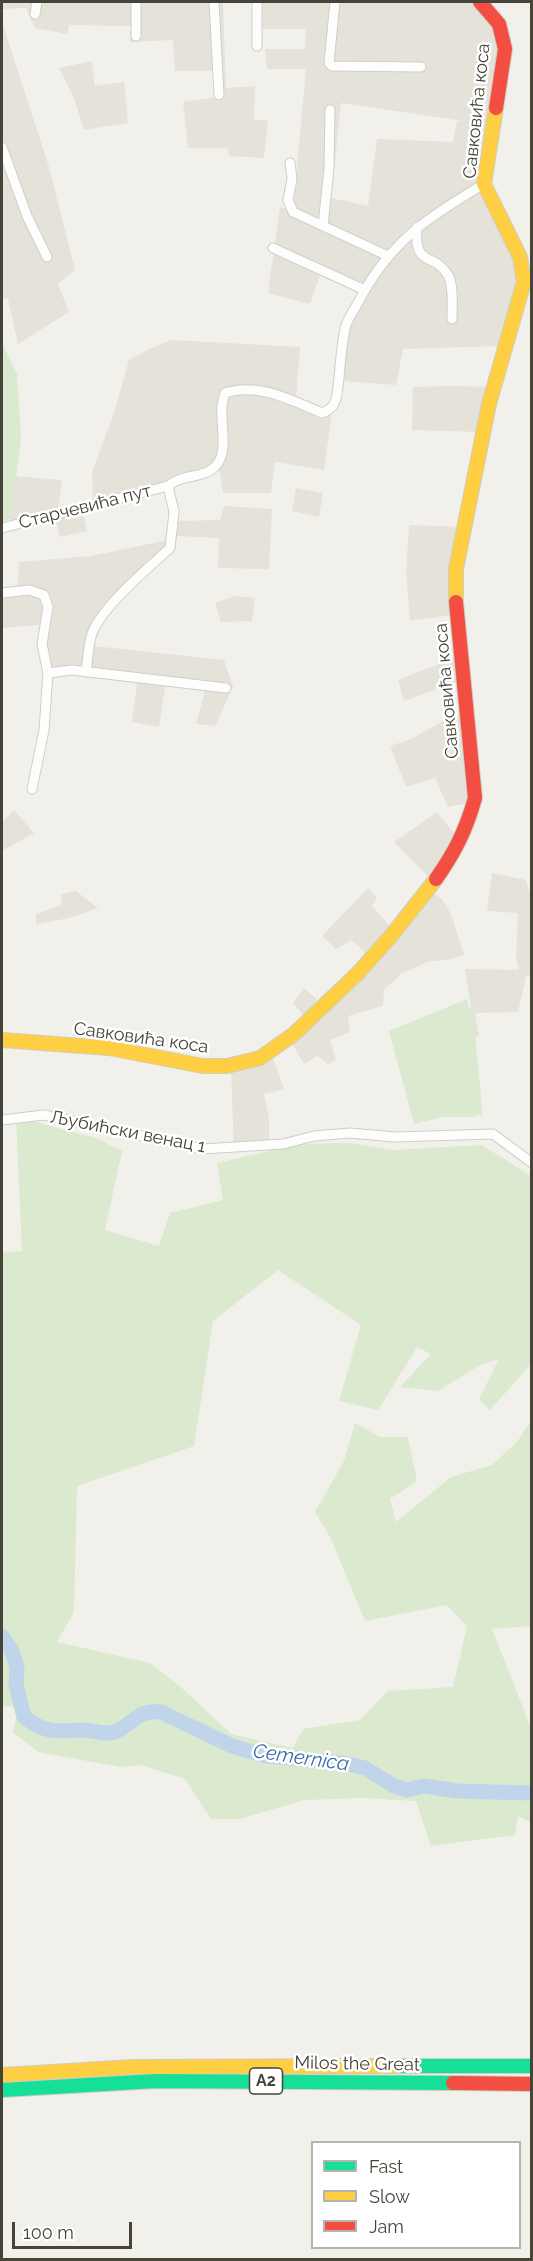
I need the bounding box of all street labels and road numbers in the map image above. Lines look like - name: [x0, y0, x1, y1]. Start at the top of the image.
- street label: Савковића коса: [459, 42, 495, 180]
- street label: Старчевића пут: [17, 480, 153, 534]
- street label: Савковића коса: [430, 622, 464, 760]
- street label: Савковића коса: [72, 1018, 210, 1058]
- street label: Љубићски венац 1: [48, 1106, 208, 1158]
- street label: Milos the Great: [294, 2052, 420, 2076]
- road number: A2: [250, 2068, 282, 2094]

